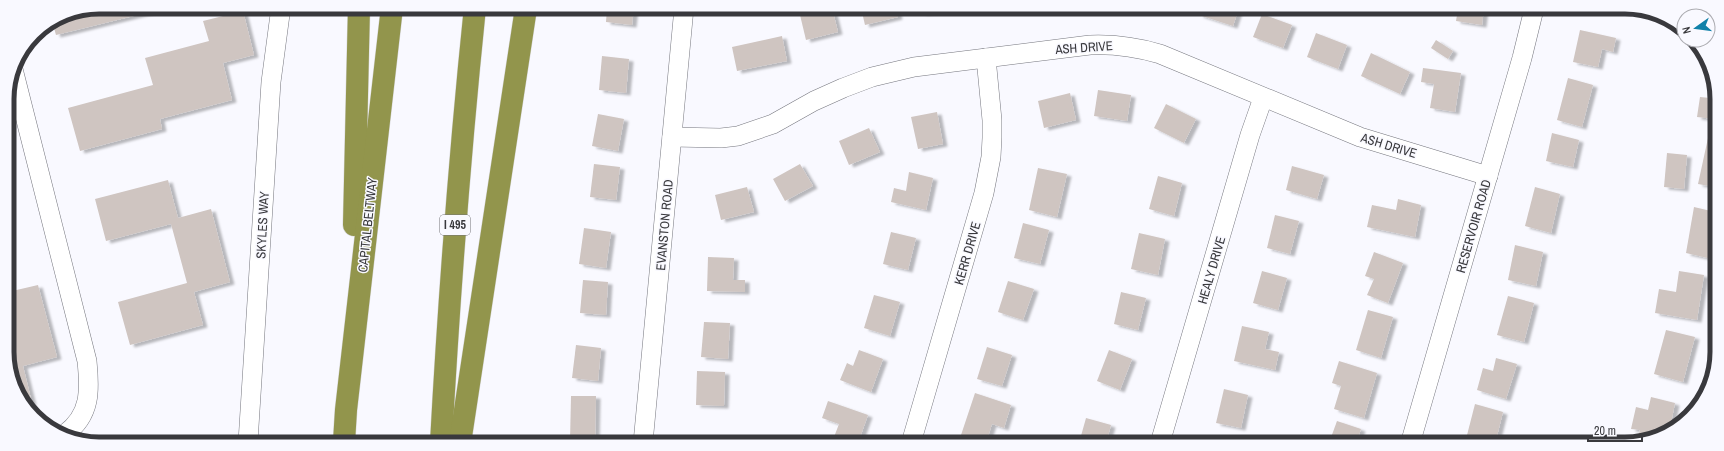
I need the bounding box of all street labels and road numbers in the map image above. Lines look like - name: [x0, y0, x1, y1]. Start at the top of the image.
- street label: ASH DRIVE: [1054, 37, 1113, 58]
- street label: ASH DRIVE: [1358, 129, 1419, 162]
- street label: CAPITAL BELTWAY: [354, 177, 381, 273]
- street label: RESERVOIR ROAD: [1452, 177, 1495, 275]
- street label: EVANSTON ROAD: [652, 178, 677, 271]
- street label: SKYLES WAY: [252, 191, 273, 259]
- road number: I 495: [440, 215, 470, 235]
- street label: KERR DRIVE: [950, 219, 985, 287]
- street label: HEALY DRIVE: [1194, 234, 1229, 306]

